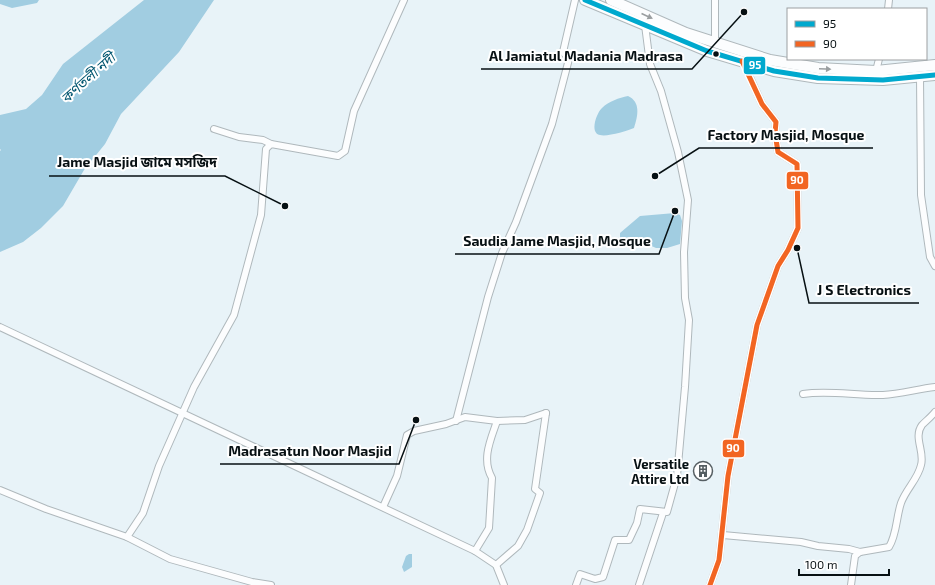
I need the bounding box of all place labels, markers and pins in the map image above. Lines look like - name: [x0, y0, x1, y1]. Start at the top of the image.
- callout: Al Jamiatul Madania Madrasa: [481, 43, 692, 69]
- unlabelled marker: [711, 49, 721, 59]
- callout: Factory Masjid, Mosque: [699, 122, 873, 148]
- callout: Jame Masjid জামে মসজিদ: [49, 150, 225, 176]
- callout: Saudia Jame Masjid, Mosque: [455, 228, 659, 254]
- callout: J S Electronics: [809, 277, 919, 303]
- callout: Madrasatun Noor Masjid: [220, 438, 399, 464]
- place label: Versatile Attire Ltd: [631, 456, 689, 487]
- building icon: Versatile Attire Ltd: [692, 460, 714, 482]

